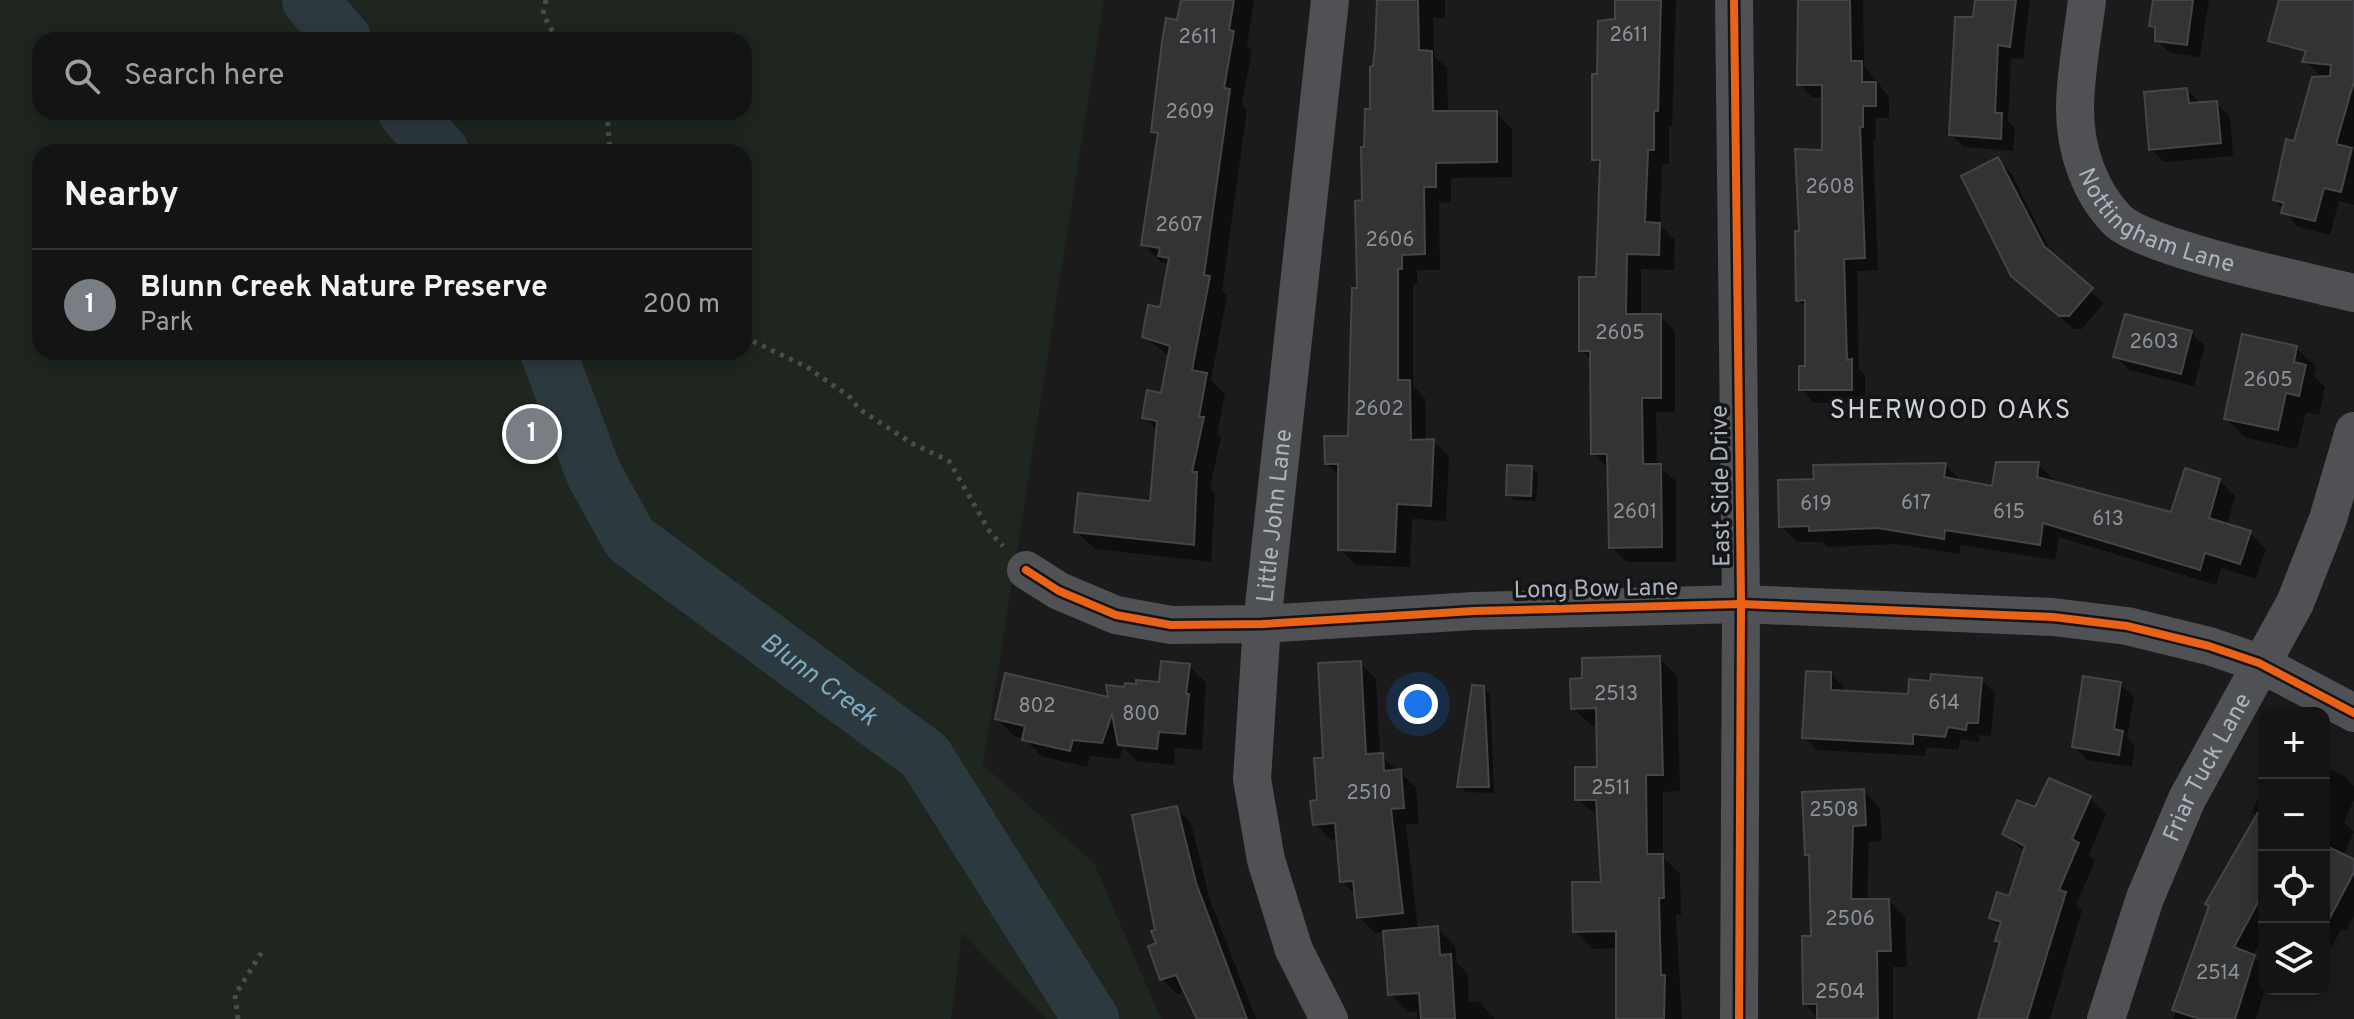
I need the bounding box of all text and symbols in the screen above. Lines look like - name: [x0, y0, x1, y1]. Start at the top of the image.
- house number: 2611: [1609, 23, 1649, 49]
- house number: 2611: [1178, 25, 1218, 51]
- search box: [32, 32, 752, 120]
- icon: search: [60, 54, 104, 98]
- text: Search here: [124, 58, 284, 95]
- house number: 2609: [1166, 100, 1214, 126]
- street label: Nottingham Lane: [2070, 164, 2238, 281]
- text: Nearby: [64, 175, 179, 218]
- house number: 2608: [1805, 175, 1855, 201]
- house number: 2607: [1156, 213, 1202, 239]
- house number: 2606: [1366, 228, 1414, 254]
- text: Blunn Creek Nature Preserve: [140, 270, 548, 307]
- text: 1: [85, 289, 95, 322]
- text: 200 m: [643, 289, 720, 322]
- text: Park: [140, 307, 194, 340]
- house number: 2605: [1595, 321, 1645, 347]
- house number: 2603: [2129, 330, 2179, 356]
- house number: 2605: [2243, 368, 2293, 394]
- district label: SHERWOOD OAKS: [1830, 395, 2072, 428]
- house number: 2602: [1354, 397, 1404, 423]
- pin: 1: [506, 404, 558, 464]
- street label: East Side Drive: [1706, 405, 1738, 567]
- street label: Little John Lane: [1251, 428, 1300, 604]
- house number: 617: [1901, 491, 1931, 517]
- house number: 619: [1800, 492, 1832, 518]
- house number: 2601: [1613, 500, 1657, 526]
- house number: 615: [1993, 500, 2025, 526]
- house number: 613: [2092, 507, 2124, 533]
- street label: Long Bow Lane: [1513, 574, 1679, 606]
- water label: Blunn Creek: [753, 627, 884, 735]
- house number: 2513: [1594, 682, 1638, 708]
- your location: [1398, 684, 1438, 724]
- street label: Friar Tuck Lane: [2158, 688, 2259, 847]
- house number: 614: [1928, 691, 1960, 717]
- house number: 802: [1018, 694, 1056, 720]
- house number: 800: [1122, 702, 1160, 728]
- map controls: [2258, 707, 2330, 995]
- button: +: [2258, 707, 2330, 779]
- house number: 2511: [1591, 776, 1631, 802]
- button: −: [2258, 779, 2330, 851]
- house number: 2510: [1347, 781, 1391, 807]
- house number: 2508: [1809, 798, 1859, 824]
- button: locate: [2258, 851, 2330, 923]
- house number: 2506: [1825, 907, 1875, 933]
- button: layers: [2258, 923, 2330, 995]
- house number: 2514: [2196, 961, 2240, 987]
- house number: 2504: [1815, 980, 1865, 1006]

